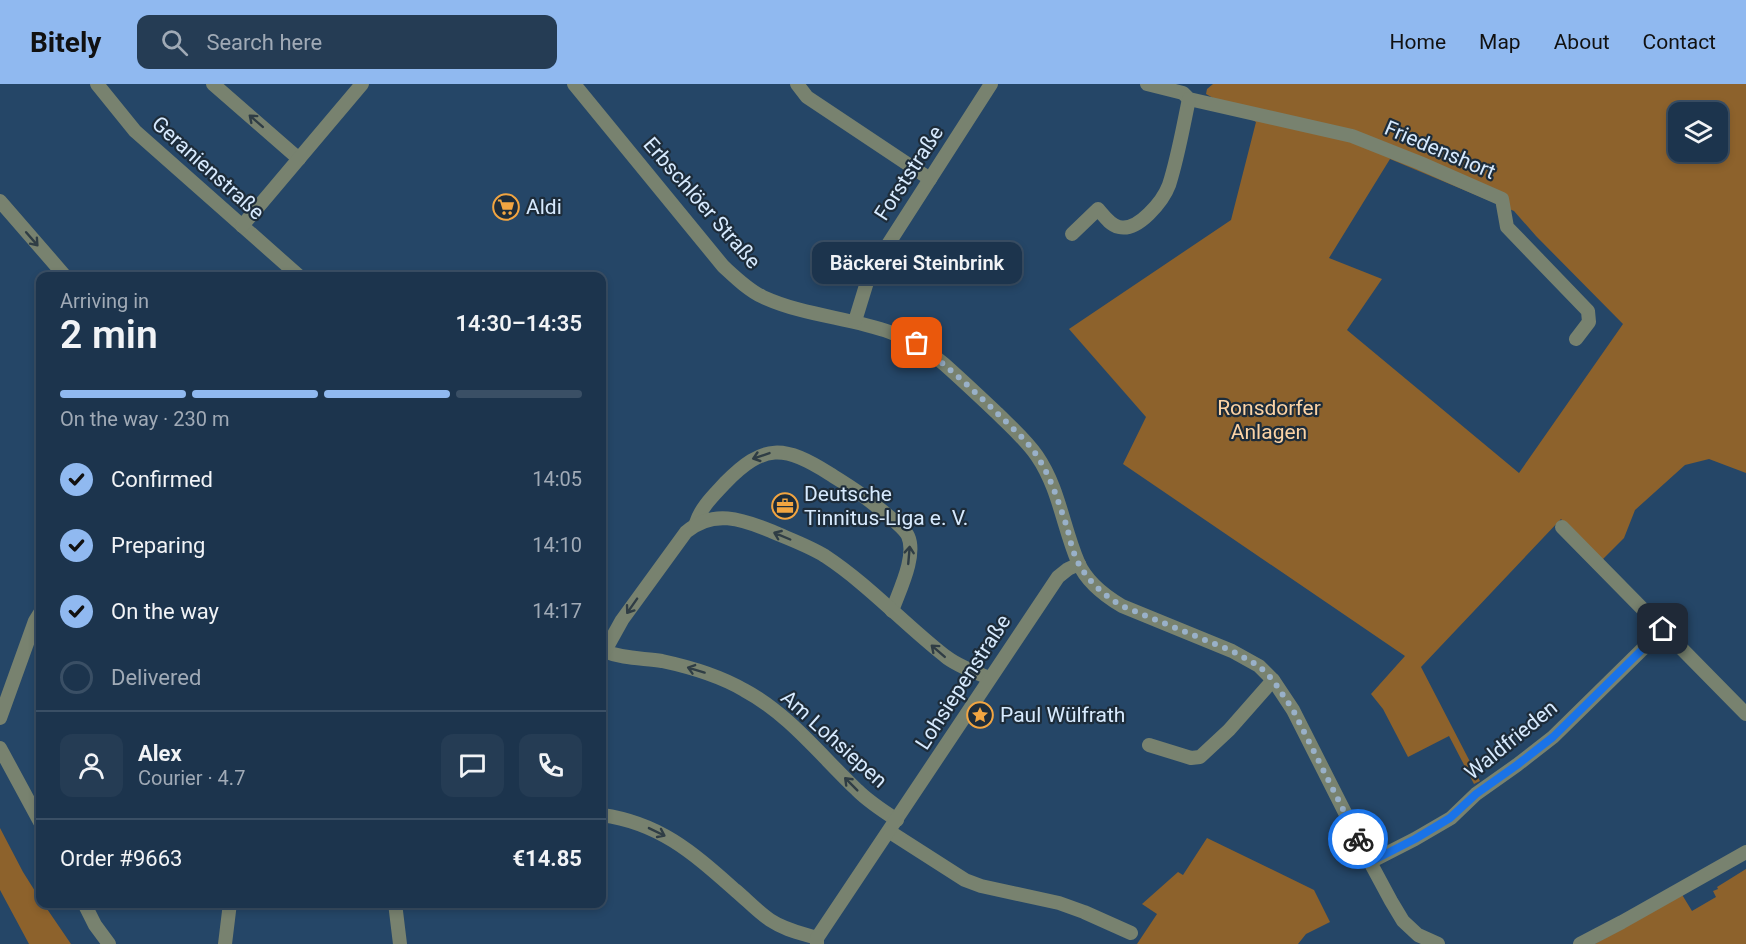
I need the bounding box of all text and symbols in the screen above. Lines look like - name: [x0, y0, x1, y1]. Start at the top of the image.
- search box: [137, 15, 557, 69]
- text: Bitely: [30, 26, 101, 59]
- icon: search: [158, 26, 191, 59]
- text: Search here: [206, 30, 322, 55]
- text: Home: [1390, 30, 1446, 54]
- text: Map: [1479, 30, 1521, 54]
- text: About: [1554, 30, 1610, 54]
- text: Contact: [1643, 30, 1716, 54]
- map controls: [1668, 102, 1728, 162]
- button: layers: [1668, 102, 1728, 162]
- street label: Geranienstraße: [147, 111, 269, 225]
- one-way arrow: [249, 114, 264, 128]
- street label: Friedenshort: [1381, 116, 1499, 184]
- street label: Forststraße: [870, 121, 948, 225]
- street label: Erbschlöer Straße: [639, 133, 765, 273]
- supermarket icon: Aldi: [491, 192, 521, 222]
- place label: Aldi: [526, 195, 562, 219]
- one-way arrow: [25, 231, 39, 246]
- callout: Bäckerei Steinbrink: [812, 241, 1022, 283]
- text: Bäckerei Steinbrink: [830, 251, 1004, 275]
- text: Arriving in: [60, 289, 149, 313]
- text: 14:30–14:35: [455, 311, 582, 336]
- text: 2 min: [60, 312, 158, 358]
- pin: [891, 317, 942, 368]
- icon: bag: [900, 326, 933, 359]
- park label: Ronsdorfer Anlagen: [1217, 396, 1321, 444]
- text: On the way · 230 m: [60, 407, 229, 431]
- one-way arrow: [752, 452, 771, 463]
- icon: check: [60, 463, 93, 496]
- text: Confirmed: [111, 467, 213, 492]
- text: 14:05: [532, 467, 582, 491]
- place label: Deutsche Tinnitus-Liga e. V.: [804, 482, 968, 530]
- office icon: Deutsche Tinnitus-Liga e. V.: [770, 491, 800, 521]
- icon: check: [60, 529, 93, 562]
- one-way arrow: [774, 530, 792, 541]
- text: Preparing: [111, 533, 205, 558]
- text: 14:10: [532, 533, 582, 557]
- one-way arrow: [904, 546, 915, 566]
- icon: check: [60, 595, 93, 628]
- one-way arrow: [626, 597, 638, 613]
- text: On the way: [111, 599, 219, 624]
- text: 14:17: [532, 599, 582, 623]
- pin: [1637, 603, 1688, 654]
- street label: Lohsiepenstraße: [910, 610, 1016, 754]
- icon: home: [1646, 612, 1679, 645]
- one-way arrow: [930, 644, 946, 657]
- one-way arrow: [687, 664, 706, 675]
- text: Delivered: [111, 665, 201, 690]
- street label: Am Lohsiepen: [776, 685, 892, 793]
- street label: Waldfrieden: [1460, 695, 1562, 785]
- place icon: Paul Wülfrath: [965, 700, 995, 730]
- place label: Paul Wülfrath: [1000, 703, 1125, 727]
- button: person: [60, 734, 123, 797]
- button: chat: [441, 734, 504, 797]
- button: phone: [519, 734, 582, 797]
- text: Alex: [138, 741, 182, 766]
- text: Courier · 4.7: [138, 766, 245, 790]
- one-way arrow: [844, 777, 858, 792]
- courier: [1328, 809, 1388, 869]
- icon: bike: [1342, 823, 1375, 856]
- one-way arrow: [648, 826, 666, 838]
- text: Order #9663: [60, 846, 182, 871]
- text: €14.85: [513, 846, 582, 871]

